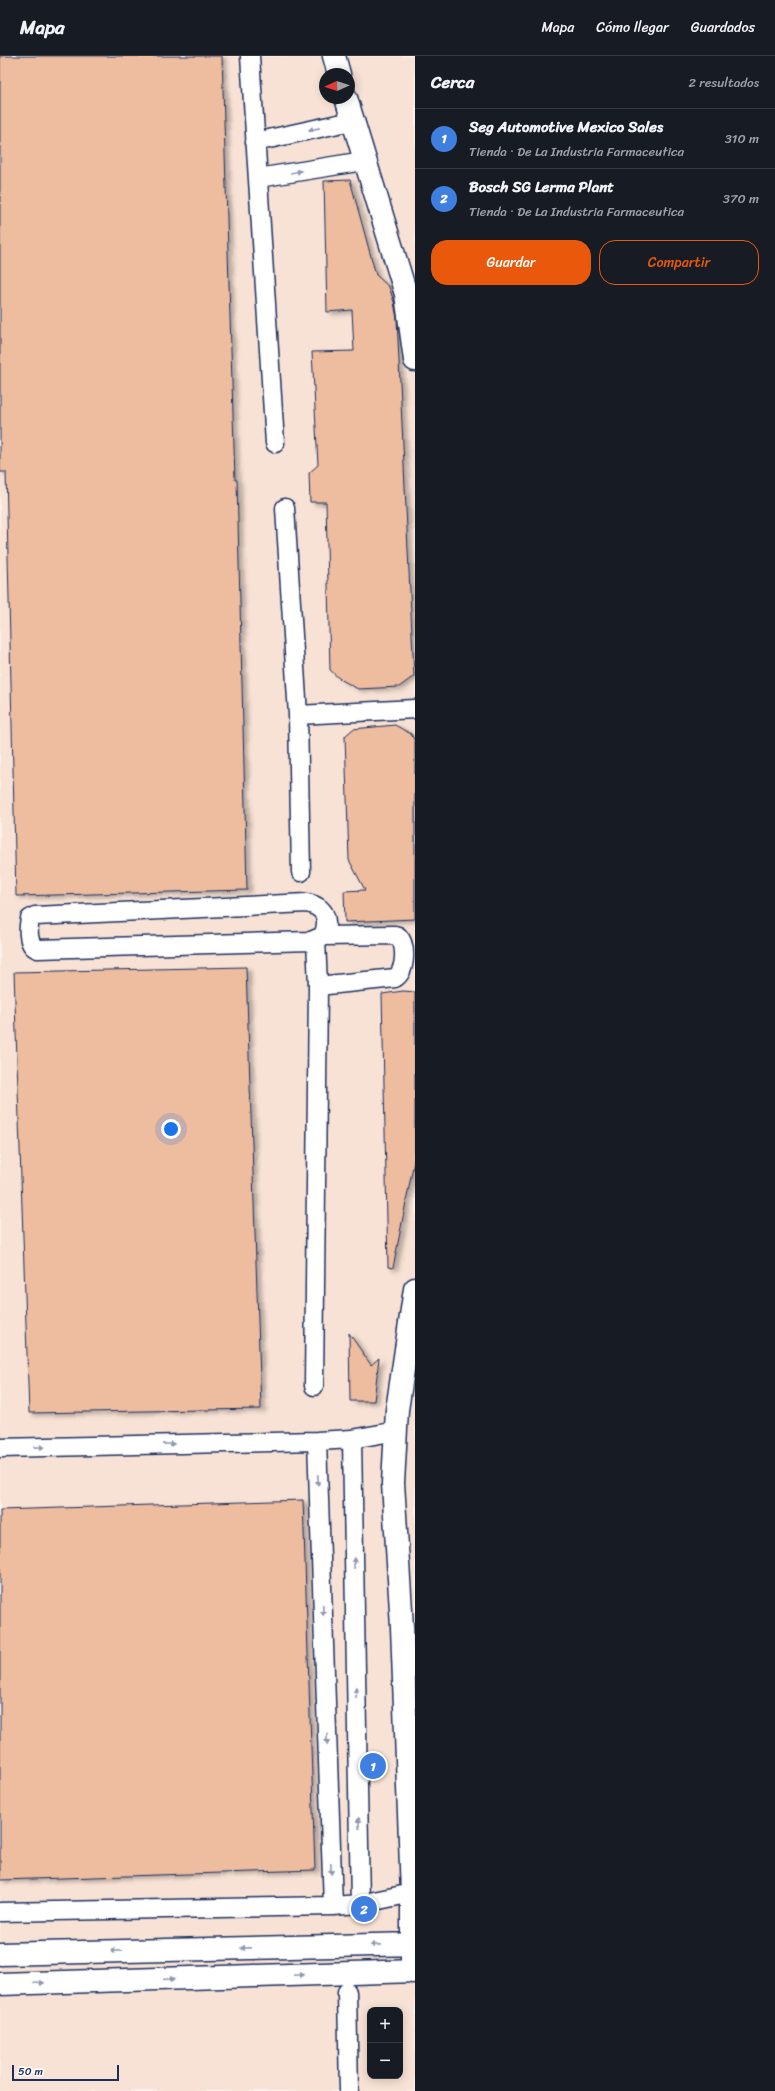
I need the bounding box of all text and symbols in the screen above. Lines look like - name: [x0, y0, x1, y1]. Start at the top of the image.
- text: Mapa: [20, 11, 65, 44]
- text: Mapa: [541, 15, 574, 40]
- text: Cómo llegar: [596, 15, 669, 40]
- text: Guardados: [691, 15, 755, 40]
- text: Cerca: [431, 67, 474, 97]
- north arrow: [319, 68, 355, 104]
- text: 2 resultados: [688, 71, 759, 94]
- text: Seg Automotive Mexico Sales: [469, 114, 663, 140]
- one-way arrow: [308, 126, 320, 132]
- text: 1: [441, 127, 447, 150]
- text: 310 m: [725, 127, 759, 150]
- text: Tienda · De La Industria Farmaceutica: [469, 140, 684, 163]
- one-way arrow: [290, 169, 302, 175]
- text: Bosch SG Lerma Plant: [469, 174, 614, 200]
- text: 2: [440, 187, 448, 210]
- text: 370 m: [723, 187, 759, 210]
- text: Tienda · De La Industria Farmaceutica: [469, 200, 684, 223]
- button: Guardar: [431, 240, 591, 285]
- button: Compartir: [599, 240, 759, 285]
- your location: [161, 1119, 181, 1139]
- one-way arrow: [163, 1441, 176, 1447]
- one-way arrow: [33, 1444, 46, 1450]
- one-way arrow: [315, 1474, 322, 1486]
- one-way arrow: [351, 1556, 357, 1569]
- one-way arrow: [319, 1604, 326, 1616]
- one-way arrow: [353, 1687, 360, 1699]
- one-way arrow: [324, 1733, 330, 1746]
- pin: 1: [360, 1751, 386, 1781]
- one-way arrow: [355, 1817, 362, 1829]
- one-way arrow: [328, 1863, 335, 1875]
- pin: 2: [351, 1894, 377, 1924]
- one-way arrow: [369, 1942, 382, 1948]
- one-way arrow: [239, 1945, 252, 1951]
- one-way arrow: [109, 1948, 122, 1954]
- one-way arrow: [293, 1972, 306, 1978]
- one-way arrow: [163, 1976, 176, 1982]
- one-way arrow: [33, 1980, 46, 1986]
- map controls: [367, 2007, 403, 2079]
- button: +: [367, 2007, 403, 2043]
- button: −: [367, 2043, 403, 2079]
- text: 50 m: [18, 2062, 43, 2081]
- scale bar: [12, 2063, 119, 2082]

